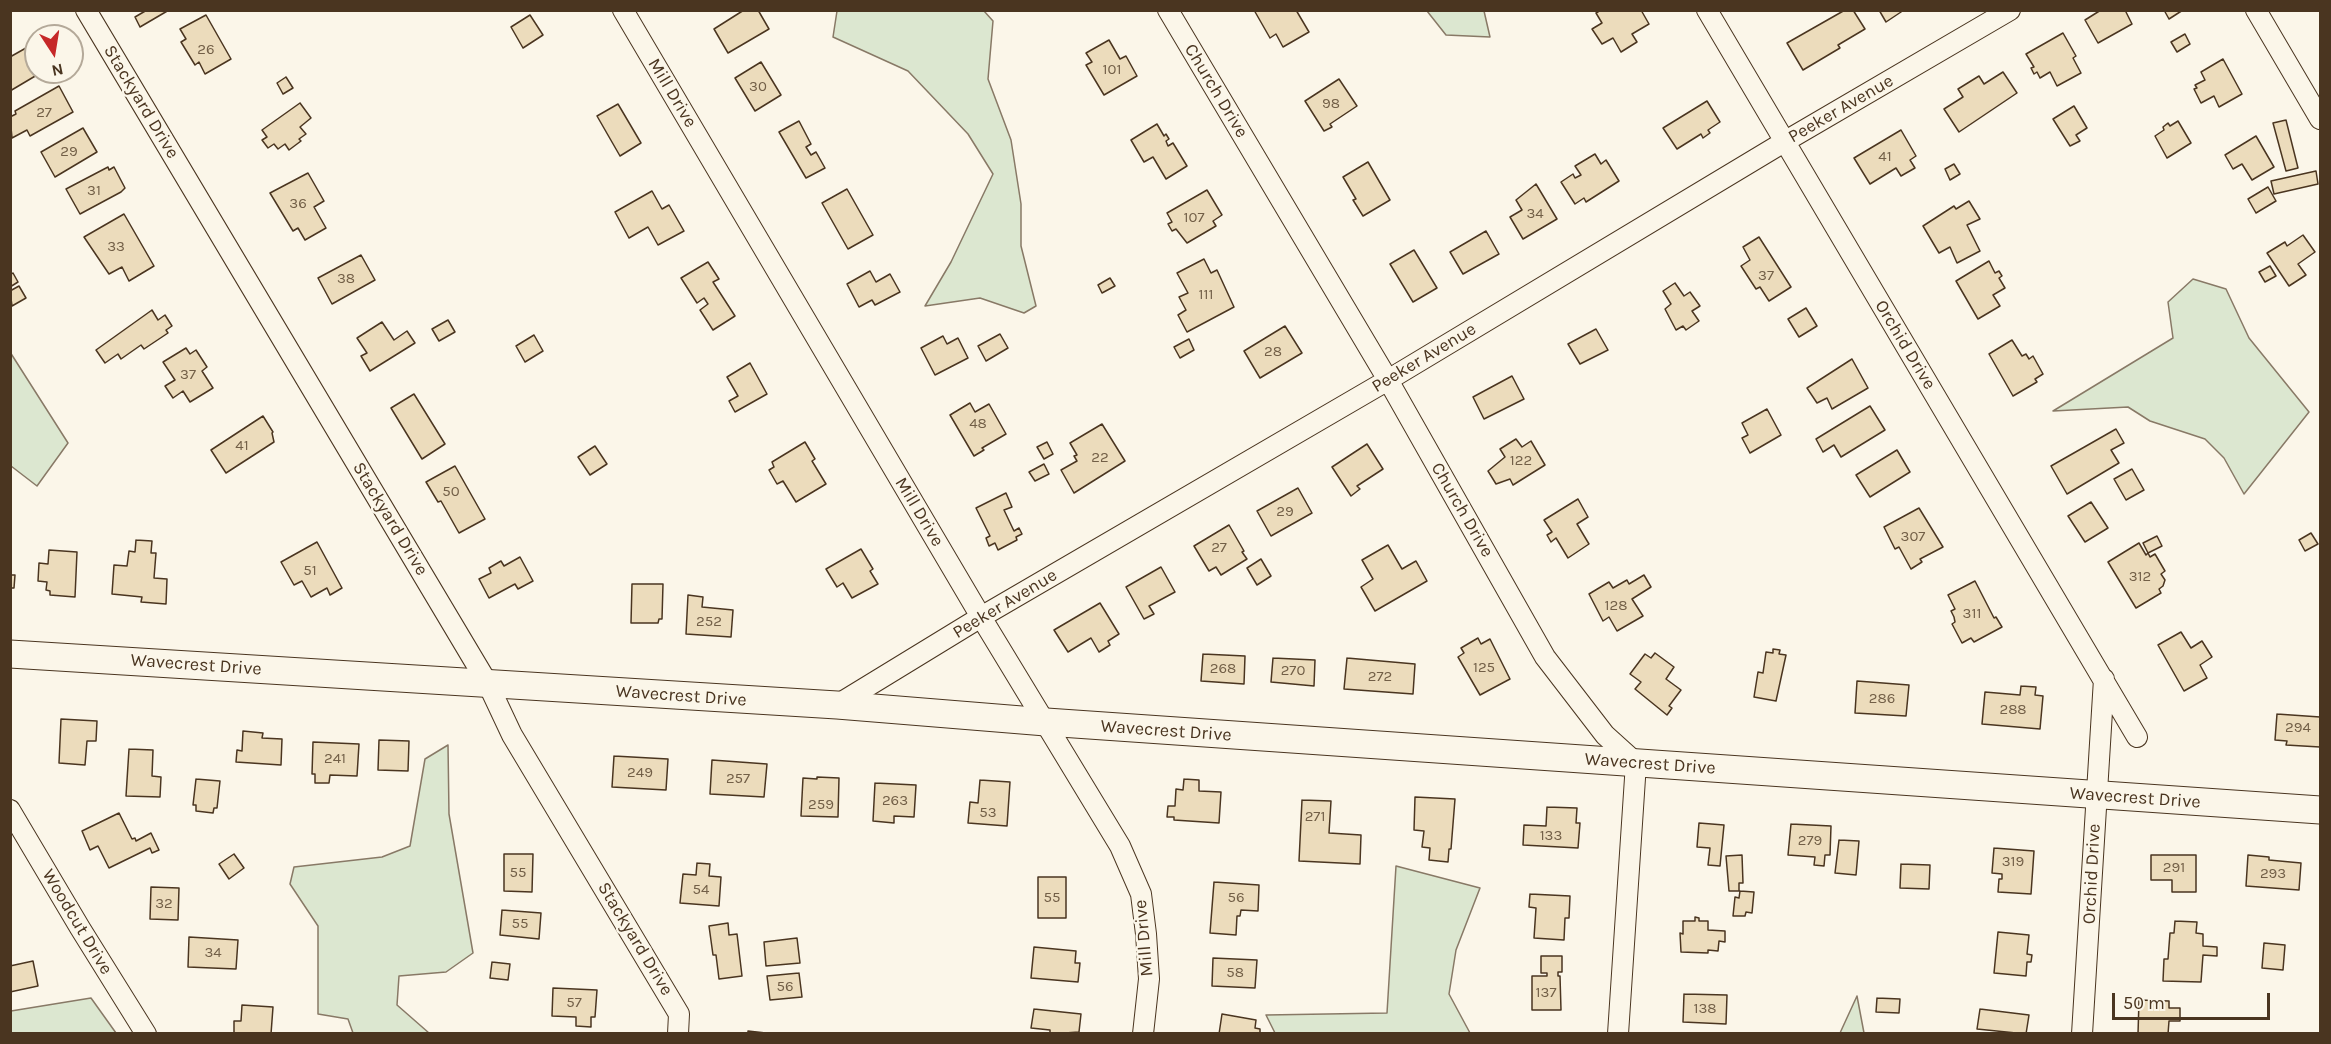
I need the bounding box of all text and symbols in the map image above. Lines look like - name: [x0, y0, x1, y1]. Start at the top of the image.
- north arrow: [24, 24, 84, 84]
- street label: Church Drive: [1180, 40, 1252, 142]
- street label: Stackyard Drive: [99, 41, 183, 163]
- house number: 26: [197, 41, 215, 59]
- street label: Mill Drive: [643, 54, 701, 132]
- text: N: [50, 60, 65, 81]
- house number: 101: [1103, 61, 1121, 79]
- street label: Peeker Avenue: [1785, 70, 1897, 148]
- house number: 30: [749, 78, 767, 96]
- house number: 98: [1322, 95, 1340, 113]
- house number: 27: [36, 104, 52, 122]
- house number: 29: [60, 143, 78, 161]
- house number: 41: [1878, 148, 1892, 166]
- house number: 31: [87, 182, 101, 200]
- house number: 36: [289, 195, 307, 213]
- house number: 34: [1526, 205, 1544, 223]
- house number: 107: [1184, 209, 1204, 227]
- house number: 33: [107, 238, 125, 256]
- house number: 37: [1758, 267, 1774, 285]
- house number: 38: [337, 270, 355, 288]
- house number: 111: [1199, 286, 1213, 304]
- street label: Orchid Drive: [1870, 296, 1940, 394]
- street label: Peeker Avenue: [1368, 318, 1480, 398]
- house number: 28: [1264, 343, 1282, 361]
- house number: 37: [180, 366, 196, 384]
- house number: 48: [969, 415, 987, 433]
- house number: 41: [235, 437, 249, 455]
- house number: 22: [1091, 449, 1109, 467]
- house number: 122: [1510, 452, 1532, 470]
- street label: Stackyard Drive: [348, 458, 432, 580]
- street label: Church Drive: [1426, 459, 1498, 561]
- street label: Mill Drive: [890, 473, 948, 551]
- house number: 50: [442, 483, 460, 501]
- house number: 29: [1276, 503, 1294, 521]
- house number: 307: [1901, 528, 1925, 546]
- house number: 27: [1211, 539, 1227, 557]
- house number: 51: [303, 562, 317, 580]
- street label: Peeker Avenue: [949, 564, 1061, 644]
- house number: 312: [2129, 568, 2151, 586]
- house number: 128: [1605, 597, 1627, 615]
- house number: 311: [1963, 605, 1981, 623]
- house number: 252: [696, 613, 722, 631]
- street label: Wavecrest Drive: [130, 650, 262, 680]
- house number: 125: [1473, 659, 1495, 677]
- house number: 268: [1210, 660, 1236, 678]
- house number: 270: [1281, 662, 1305, 680]
- house number: 272: [1368, 668, 1392, 686]
- street label: Wavecrest Drive: [615, 681, 747, 711]
- house number: 286: [1869, 690, 1895, 708]
- house number: 288: [1999, 701, 2027, 719]
- street label: Wavecrest Drive: [1100, 716, 1232, 746]
- house number: 294: [2285, 719, 2311, 737]
- street label: Wavecrest Drive: [1584, 749, 1716, 779]
- house number: 241: [324, 750, 346, 768]
- house number: 249: [627, 764, 653, 782]
- house number: 257: [726, 770, 750, 788]
- street label: Wavecrest Drive: [2069, 783, 2201, 813]
- house number: 263: [882, 792, 908, 810]
- house number: 259: [808, 796, 834, 814]
- house number: 53: [979, 804, 997, 822]
- house number: 271: [1305, 808, 1325, 826]
- street label: Orchid Drive: [2079, 823, 2105, 925]
- house number: 133: [1540, 827, 1562, 845]
- house number: 279: [1798, 832, 1822, 850]
- house number: 319: [2002, 853, 2024, 871]
- house number: 291: [2163, 859, 2185, 877]
- house number: 55: [510, 864, 526, 882]
- street label: Woodcut Drive: [37, 865, 117, 979]
- house number: 293: [2260, 865, 2286, 883]
- street label: Stackyard Drive: [593, 878, 677, 1000]
- house number: 54: [693, 881, 709, 899]
- house number: 55: [1044, 889, 1060, 907]
- house number: 56: [1227, 889, 1245, 907]
- house number: 32: [155, 895, 173, 913]
- street label: Mill Drive: [1130, 899, 1158, 977]
- house number: 55: [512, 915, 528, 933]
- house number: 34: [204, 944, 222, 962]
- house number: 58: [1226, 964, 1244, 982]
- house number: 56: [776, 978, 794, 996]
- scale bar: [2115, 981, 2272, 1019]
- house number: 137: [1536, 984, 1556, 1002]
- text: 50 m: [2123, 992, 2165, 1014]
- house number: 57: [566, 994, 582, 1012]
- house number: 138: [1693, 1000, 1717, 1018]

